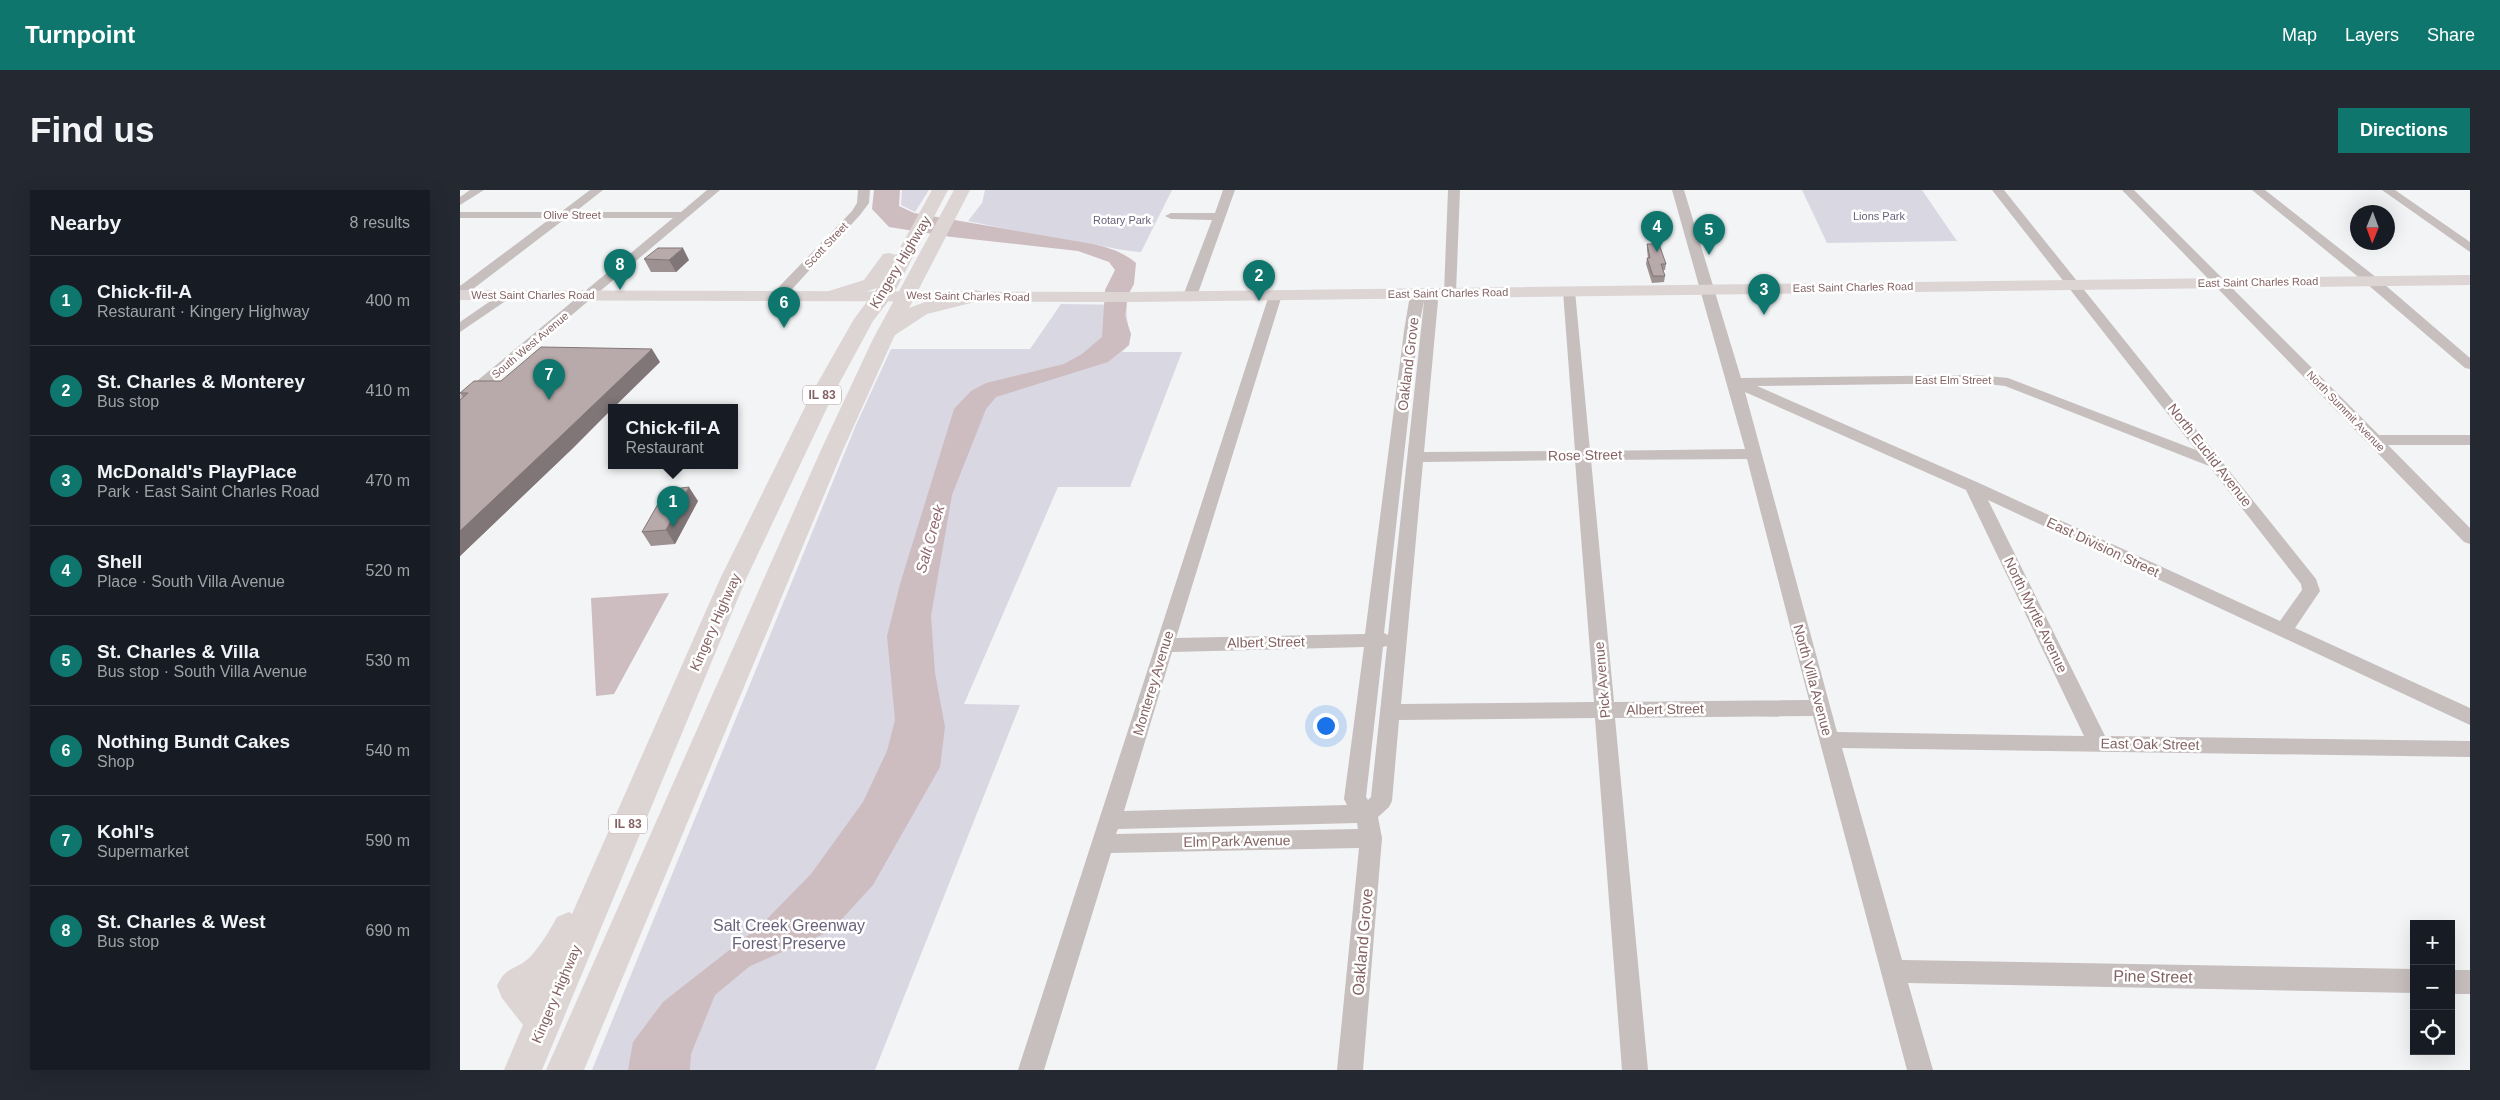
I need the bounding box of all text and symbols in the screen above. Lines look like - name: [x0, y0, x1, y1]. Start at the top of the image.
- text: Turnpoint: [25, 21, 135, 48]
- text: Map: [2282, 25, 2317, 45]
- text: Layers: [2345, 25, 2399, 45]
- text: Share: [2427, 25, 2475, 45]
- button: Directions: [2338, 108, 2470, 153]
- text: Find us: [30, 110, 154, 149]
- north arrow: [2350, 205, 2395, 250]
- street label: Olive Street: [543, 209, 601, 221]
- park label: Lions Park: [1853, 210, 1905, 222]
- text: Nearby: [50, 211, 121, 234]
- pin: 4: [1641, 211, 1673, 252]
- street label: Kingery Highway: [866, 213, 934, 311]
- text: 8 results: [350, 214, 410, 231]
- park label: Rotary Park: [1093, 214, 1152, 226]
- pin: 5: [1693, 214, 1725, 255]
- street label: Scott Street: [802, 220, 850, 270]
- pin: 8: [604, 249, 636, 290]
- pin: 2: [1243, 260, 1275, 301]
- pin: 3: [1748, 274, 1780, 315]
- street label: East Saint Charles Road: [2198, 275, 2318, 289]
- street label: East Saint Charles Road: [1793, 280, 1913, 294]
- text: Chick-fil-A: [97, 281, 192, 302]
- street label: East Saint Charles Road: [1388, 286, 1508, 300]
- pin: 6: [768, 287, 800, 328]
- street label: West Saint Charles Road: [471, 289, 595, 301]
- street label: West Saint Charles Road: [906, 289, 1030, 303]
- text: 1: [62, 292, 70, 309]
- text: 400 m: [366, 292, 410, 309]
- text: Restaurant · Kingery Highway: [97, 303, 310, 320]
- street label: South West Avenue: [489, 309, 571, 381]
- street label: Oakland Grove: [1394, 316, 1422, 412]
- pin: 7: [533, 359, 565, 400]
- street label: North Summit Avenue: [2305, 368, 2387, 454]
- text: St. Charles & Monterey: [97, 371, 305, 392]
- street label: East Elm Street: [1915, 374, 1991, 386]
- text: 2: [62, 382, 70, 399]
- text: 410 m: [366, 382, 410, 399]
- road number: IL 83: [803, 386, 841, 404]
- text: Bus stop: [97, 393, 159, 410]
- street label: North Euclid Avenue: [2165, 400, 2255, 510]
- popup: [608, 404, 738, 469]
- text: Chick-fil-A: [626, 417, 721, 438]
- text: Restaurant: [626, 439, 704, 456]
- street label: Rose Street: [1548, 446, 1622, 464]
- text: McDonald's PlayPlace: [97, 461, 297, 482]
- text: 3: [62, 472, 70, 489]
- text: 470 m: [366, 472, 410, 489]
- text: Park · East Saint Charles Road: [97, 483, 319, 500]
- pin: 1: [657, 486, 689, 527]
- water label: Salt Creek: [912, 501, 948, 575]
- street label: East Division Street: [2044, 514, 2162, 580]
- text: Shell: [97, 551, 142, 572]
- street label: North Myrtle Avenue: [2001, 555, 2071, 676]
- text: 4: [62, 562, 70, 579]
- text: 520 m: [366, 562, 410, 579]
- street label: Kingery Highway: [686, 571, 744, 673]
- text: Place · South Villa Avenue: [97, 573, 285, 590]
- street label: North Villa Avenue: [1790, 623, 1836, 738]
- street label: Monterey Avenue: [1129, 628, 1177, 737]
- street label: Albert Street: [1227, 633, 1305, 651]
- text: St. Charles & Villa: [97, 641, 259, 662]
- street label: Pick Avenue: [1591, 641, 1613, 719]
- text: 5: [62, 652, 70, 669]
- text: 530 m: [366, 652, 410, 669]
- text: Bus stop · South Villa Avenue: [97, 663, 307, 680]
- street label: Albert Street: [1626, 700, 1704, 718]
- your location: [1313, 713, 1339, 739]
- text: Nothing Bundt Cakes: [97, 731, 290, 752]
- street label: East Oak Street: [2100, 735, 2200, 753]
- text: 6: [62, 742, 70, 759]
- text: 540 m: [366, 742, 410, 759]
- text: Shop: [97, 753, 134, 770]
- road number: IL 83: [609, 814, 647, 834]
- text: Kohl's: [97, 821, 154, 842]
- text: 7: [62, 832, 70, 849]
- text: 590 m: [366, 832, 410, 849]
- street label: Elm Park Avenue: [1183, 832, 1291, 850]
- text: Supermarket: [97, 843, 189, 860]
- street label: Oakland Grove: [1349, 888, 1376, 996]
- text: St. Charles & West: [97, 911, 266, 932]
- park label: Salt Creek Greenway Forest Preserve: [713, 917, 865, 952]
- map controls: [2410, 920, 2455, 1055]
- button: +: [2410, 920, 2455, 965]
- text: 8: [62, 922, 70, 939]
- text: 690 m: [366, 922, 410, 939]
- text: Bus stop: [97, 933, 159, 950]
- street label: Kingery Highway: [528, 943, 584, 1045]
- button: −: [2410, 965, 2455, 1010]
- street label: Pine Street: [2113, 967, 2193, 986]
- button: locate: [2410, 1010, 2455, 1055]

